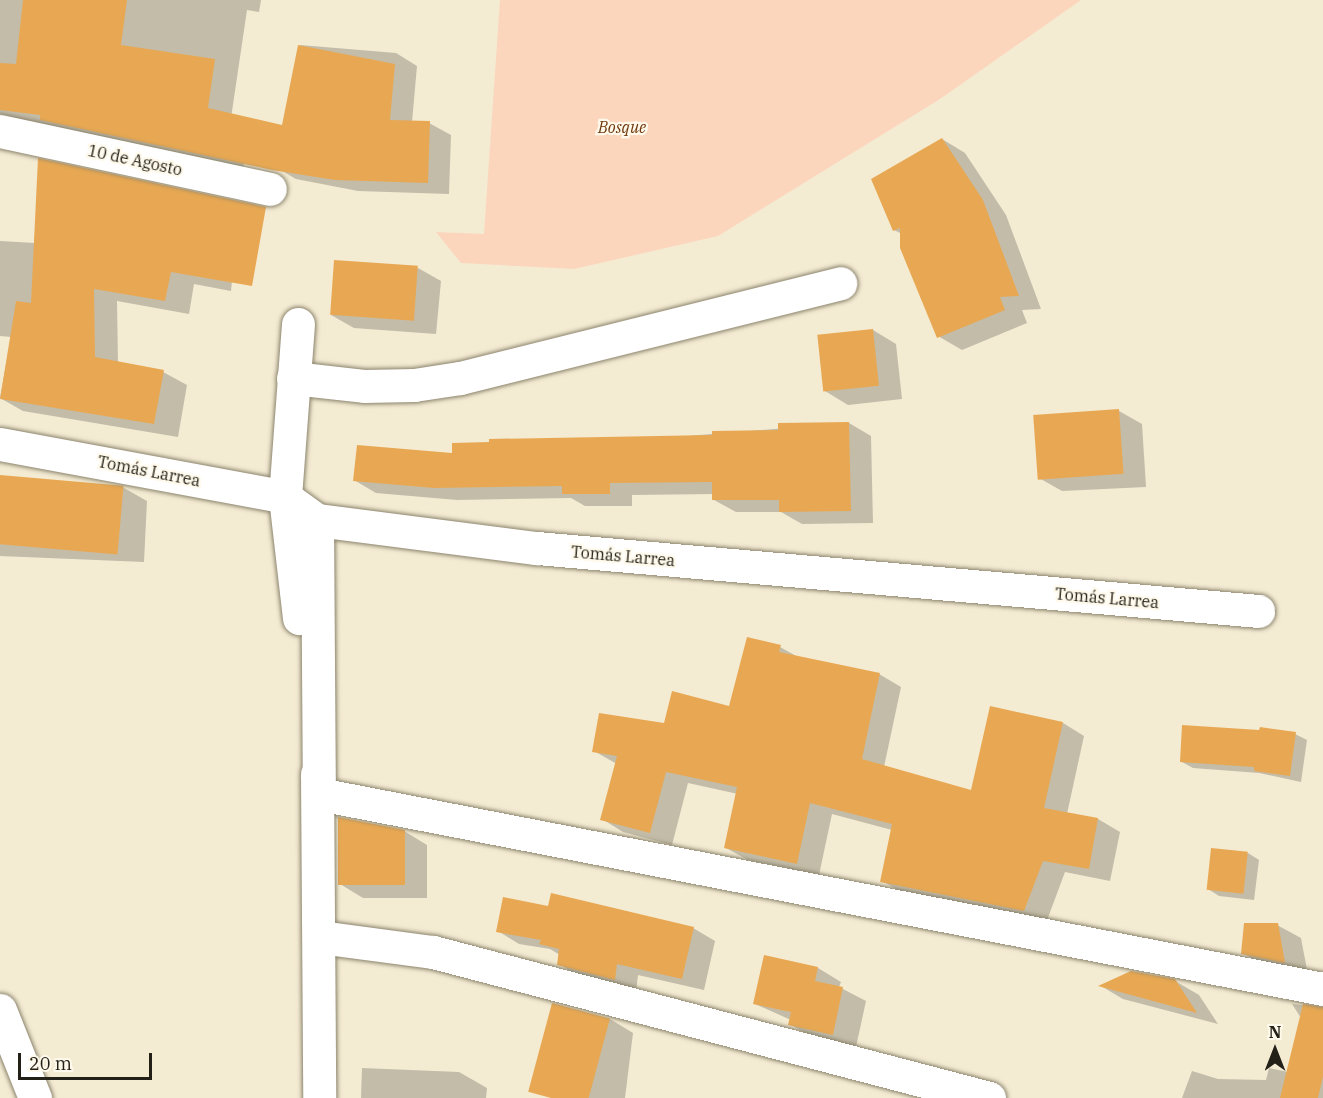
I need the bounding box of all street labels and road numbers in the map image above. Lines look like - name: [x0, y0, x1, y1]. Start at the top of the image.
- street label: 10 de Agosto: [86, 141, 184, 179]
- street label: Tomás Larrea: [96, 452, 202, 490]
- street label: Tomás Larrea: [570, 542, 676, 570]
- street label: Tomás Larrea: [1054, 584, 1160, 612]

